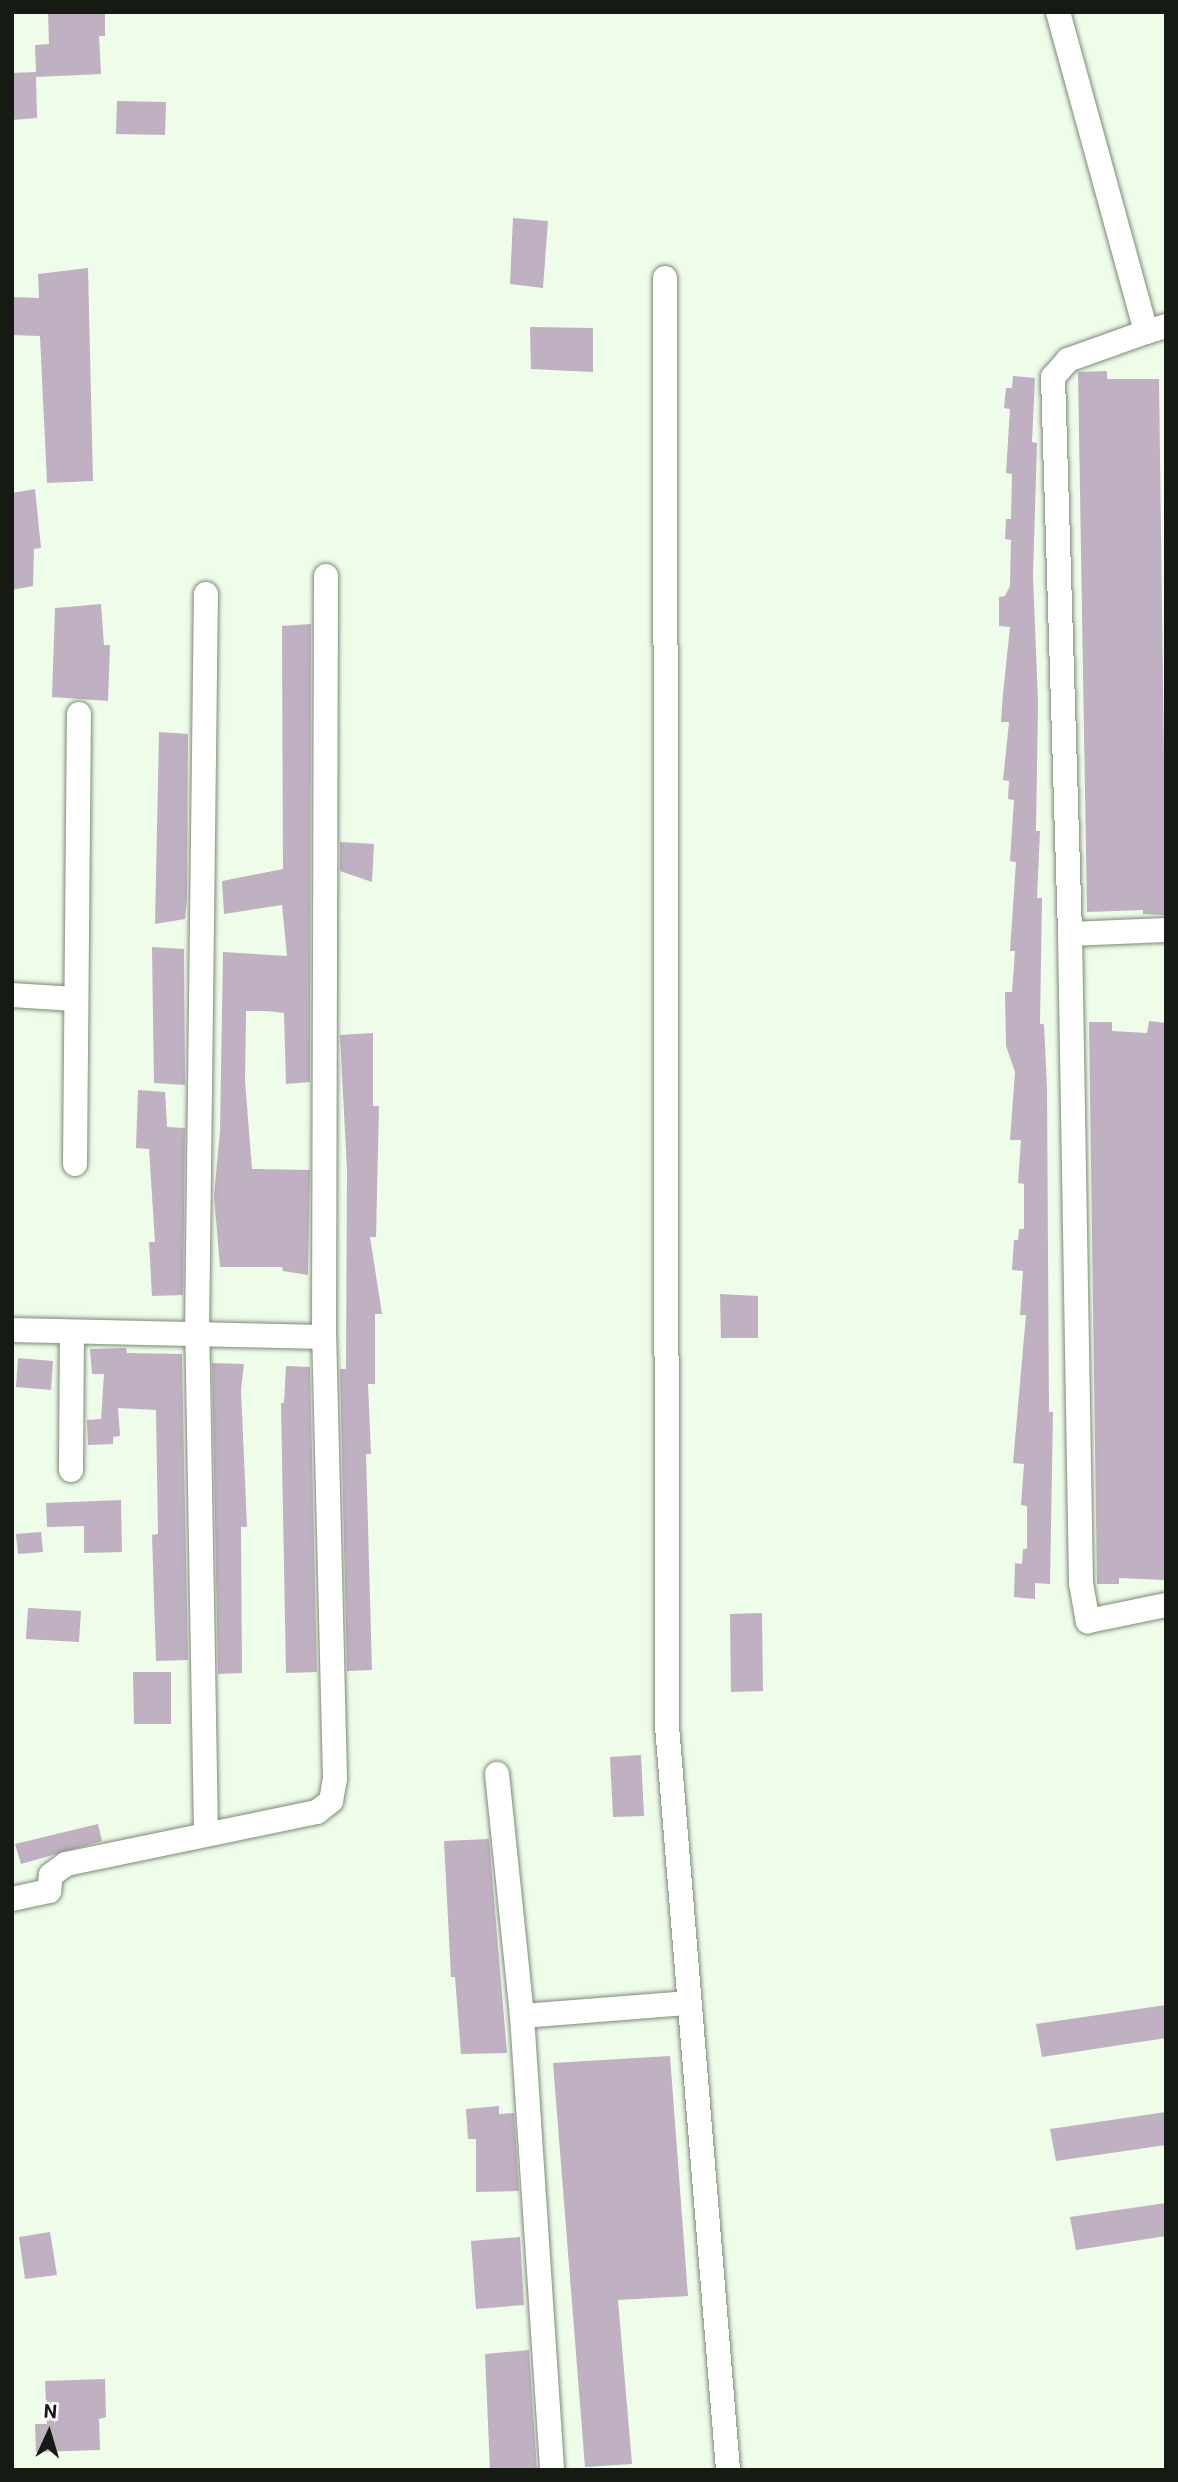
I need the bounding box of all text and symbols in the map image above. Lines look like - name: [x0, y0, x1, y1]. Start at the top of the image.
- north arrow: [14, 2398, 84, 2468]
- text: N: [43, 2400, 58, 2423]

